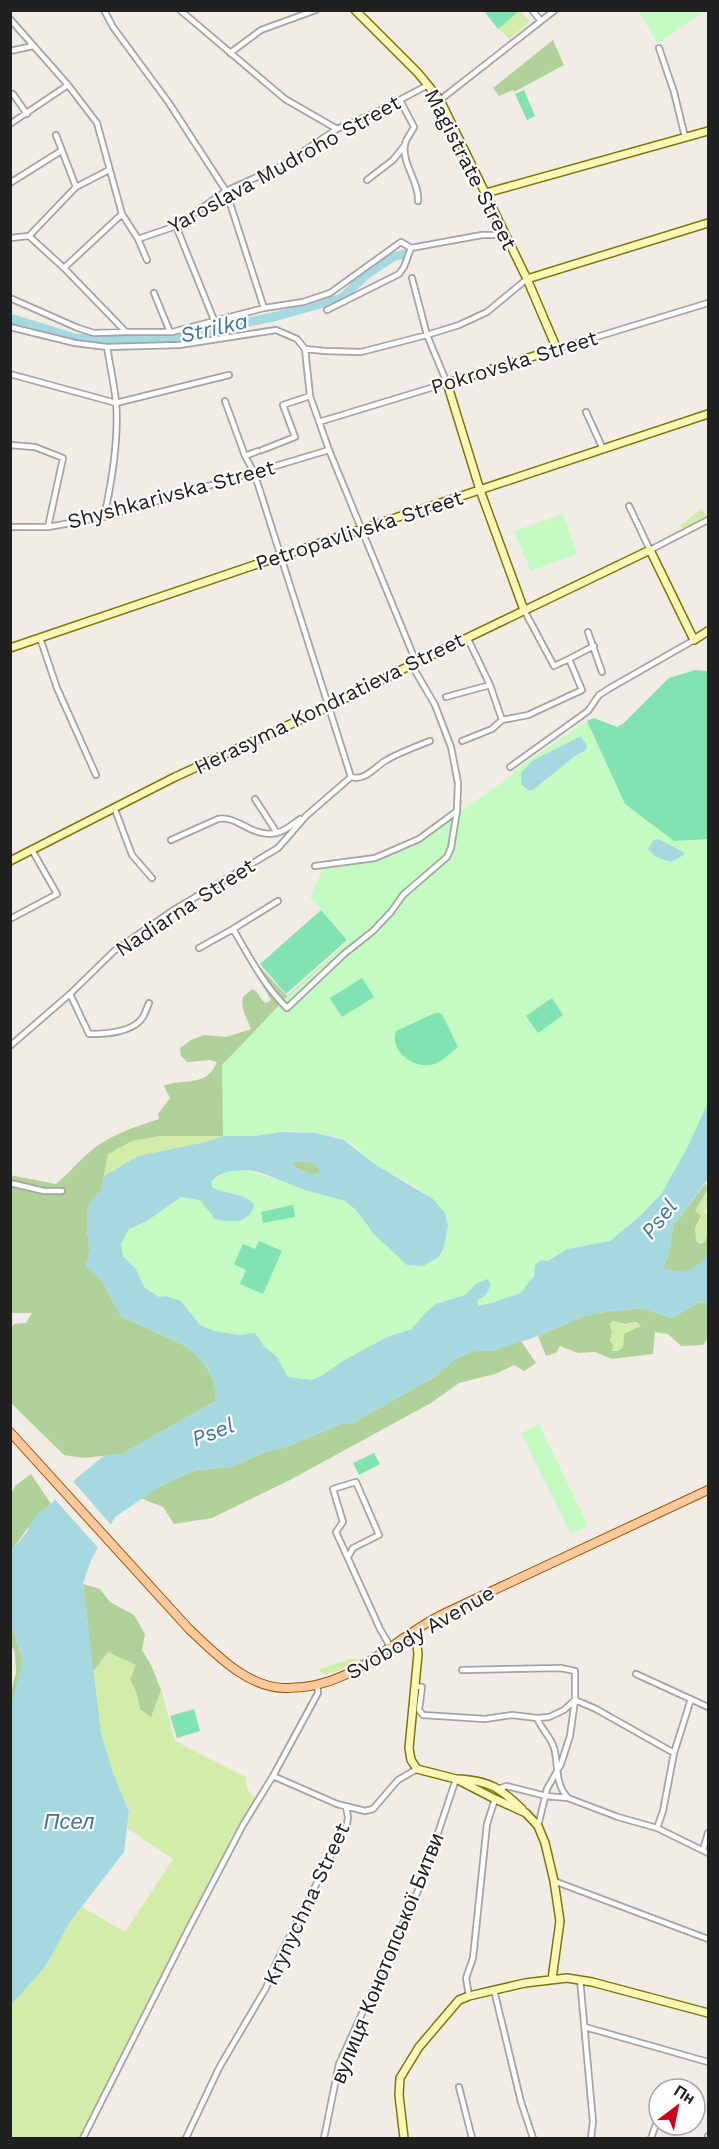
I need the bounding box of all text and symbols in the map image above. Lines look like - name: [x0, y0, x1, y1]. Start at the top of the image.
- street label: Magistrate Street: [420, 84, 522, 254]
- street label: Yaroslava Mudroho Street: [163, 90, 405, 238]
- water label: Strilka: [178, 308, 250, 348]
- street label: Pokrovska Street: [428, 325, 601, 399]
- street label: Shyshkarivska Street: [65, 454, 278, 534]
- street label: Petropavlivska Street: [252, 485, 466, 575]
- street label: Herasyma Kondratieva Street: [190, 626, 468, 779]
- street label: Nadiarna Street: [111, 853, 260, 961]
- water label: Psel: [636, 1194, 683, 1244]
- water label: Psel: [188, 1412, 238, 1452]
- street label: Svobody Avenue: [342, 1579, 498, 1685]
- water label: Псел: [44, 1809, 94, 1834]
- street label: Krynychna Street: [257, 1819, 355, 1989]
- street label: вулиця Конотопської Битви: [325, 1829, 449, 2087]
- north arrow: [647, 2077, 707, 2137]
- text: Пн: [671, 2081, 699, 2108]

